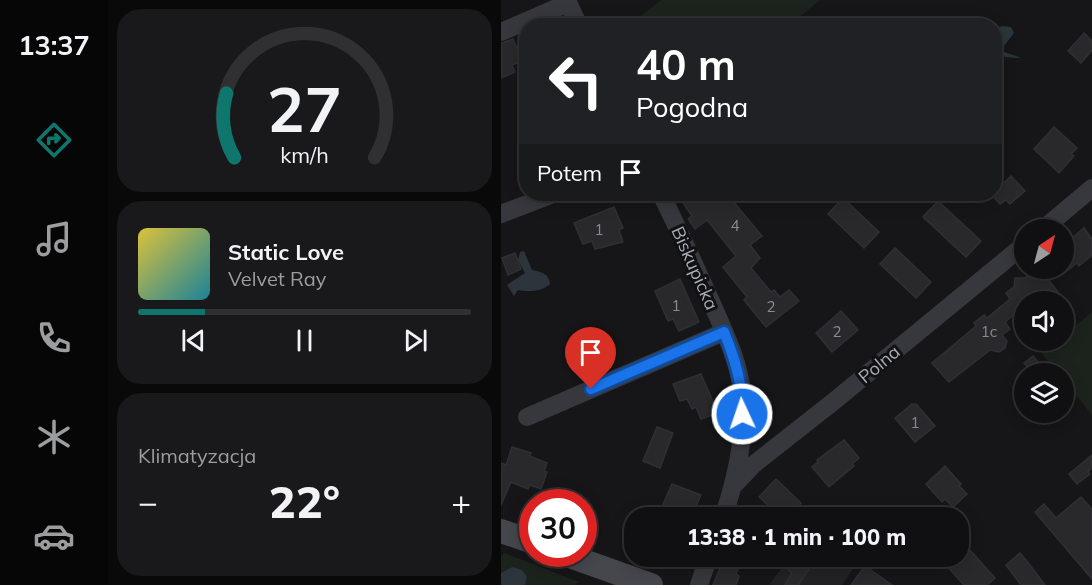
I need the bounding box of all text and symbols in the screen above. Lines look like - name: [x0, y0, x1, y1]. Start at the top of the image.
- text: 13:37: [18, 28, 90, 62]
- text: 40 m: [636, 38, 736, 91]
- icon: left: [537, 42, 615, 120]
- text: 27: [267, 69, 342, 148]
- text: Pogodna: [636, 90, 748, 124]
- icon: directions: [33, 119, 75, 161]
- text: km/h: [280, 141, 329, 168]
- icon: arrive: [614, 156, 647, 189]
- text: Potem: [537, 159, 602, 187]
- house number: 4: [730, 216, 740, 235]
- icon: music: [33, 218, 75, 260]
- north arrow: [1014, 219, 1074, 279]
- map controls: [1014, 219, 1074, 423]
- house number: 1: [594, 220, 604, 239]
- street label: Biskupicka: [666, 223, 724, 313]
- text: Static Love: [228, 238, 344, 266]
- text: Velvet Ray: [228, 266, 326, 291]
- button: sound: [1014, 291, 1074, 351]
- house number: 1: [671, 296, 681, 315]
- house number: 2: [766, 297, 776, 316]
- icon: phone: [33, 317, 75, 359]
- house number: 2: [832, 322, 842, 341]
- house number: 1c: [981, 322, 997, 341]
- icon: previous: [177, 324, 210, 357]
- icon: pause: [288, 324, 321, 357]
- icon: next: [399, 324, 432, 357]
- pin: [565, 327, 616, 389]
- icon: arrive: [574, 336, 607, 369]
- street label: Polna: [854, 340, 904, 388]
- button: layers: [1014, 363, 1074, 423]
- position arrow: [710, 382, 774, 446]
- house number: 1: [910, 413, 920, 432]
- icon: climate: [33, 416, 75, 458]
- text: Klimatyzacja: [138, 443, 256, 468]
- text: 22°: [269, 473, 340, 529]
- text: −: [138, 481, 158, 522]
- text: +: [451, 481, 471, 522]
- speed limit sign: 30: [519, 489, 597, 567]
- icon: car: [33, 515, 75, 557]
- text: 13:38 · 1 min · 100 m: [687, 523, 906, 551]

